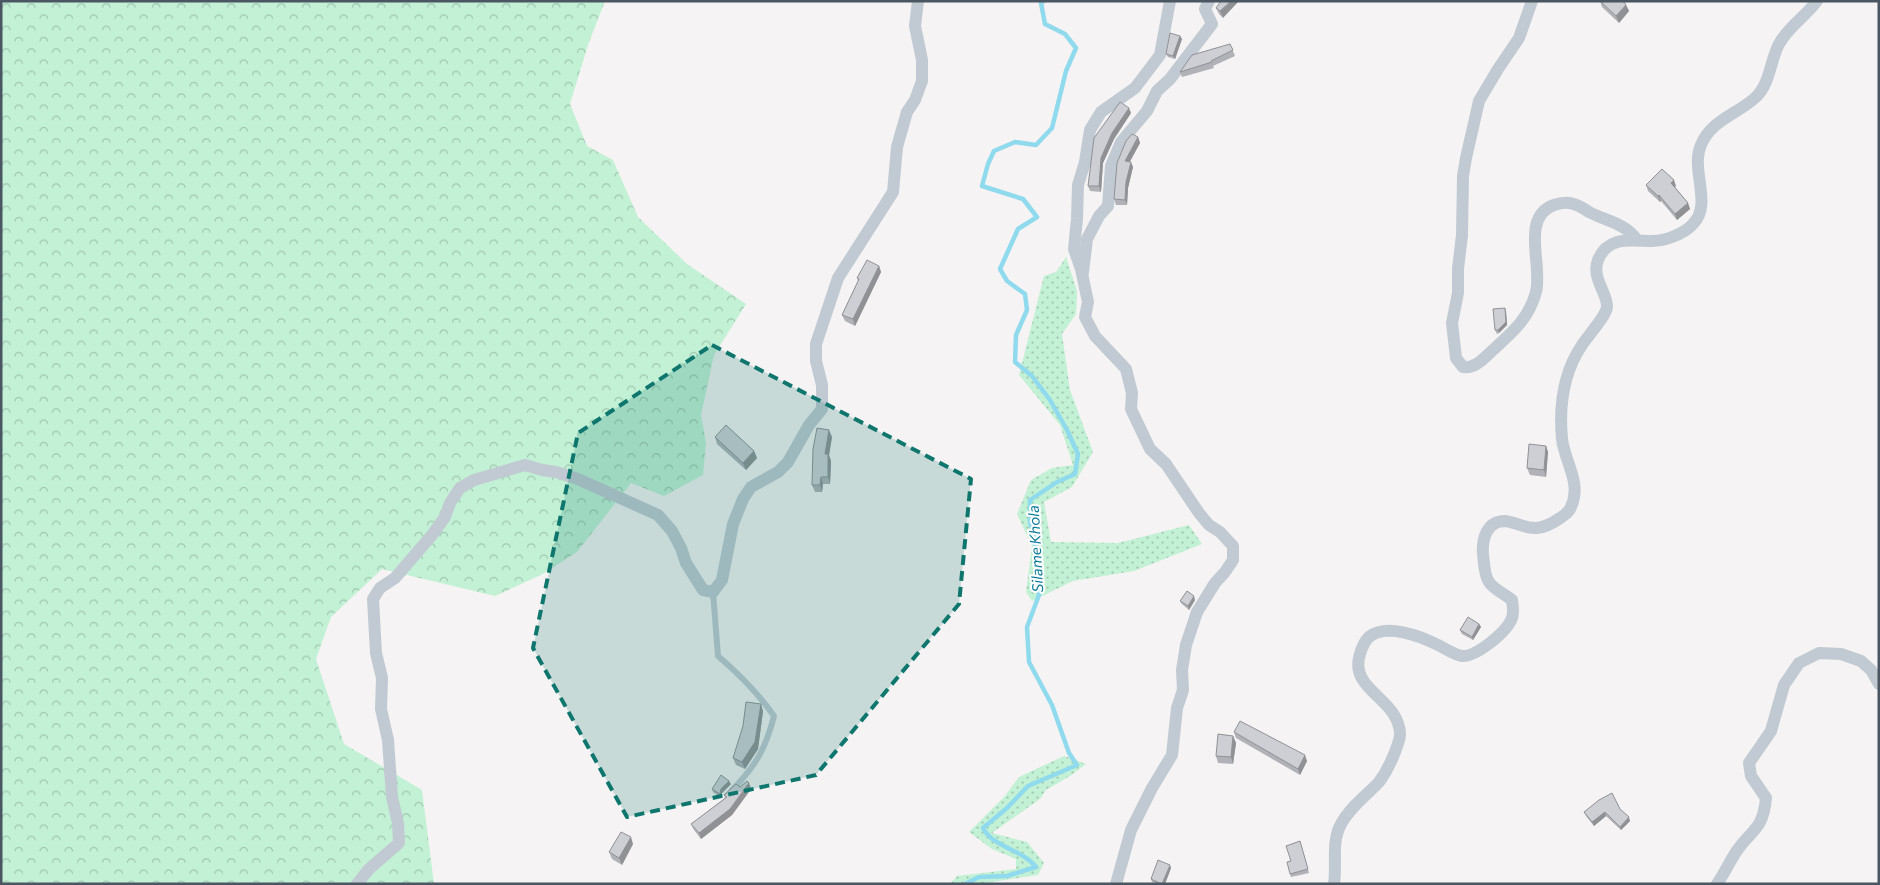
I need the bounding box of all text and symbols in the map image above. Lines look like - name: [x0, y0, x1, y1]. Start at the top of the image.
- water label: Silame Khola: [1024, 505, 1046, 593]

